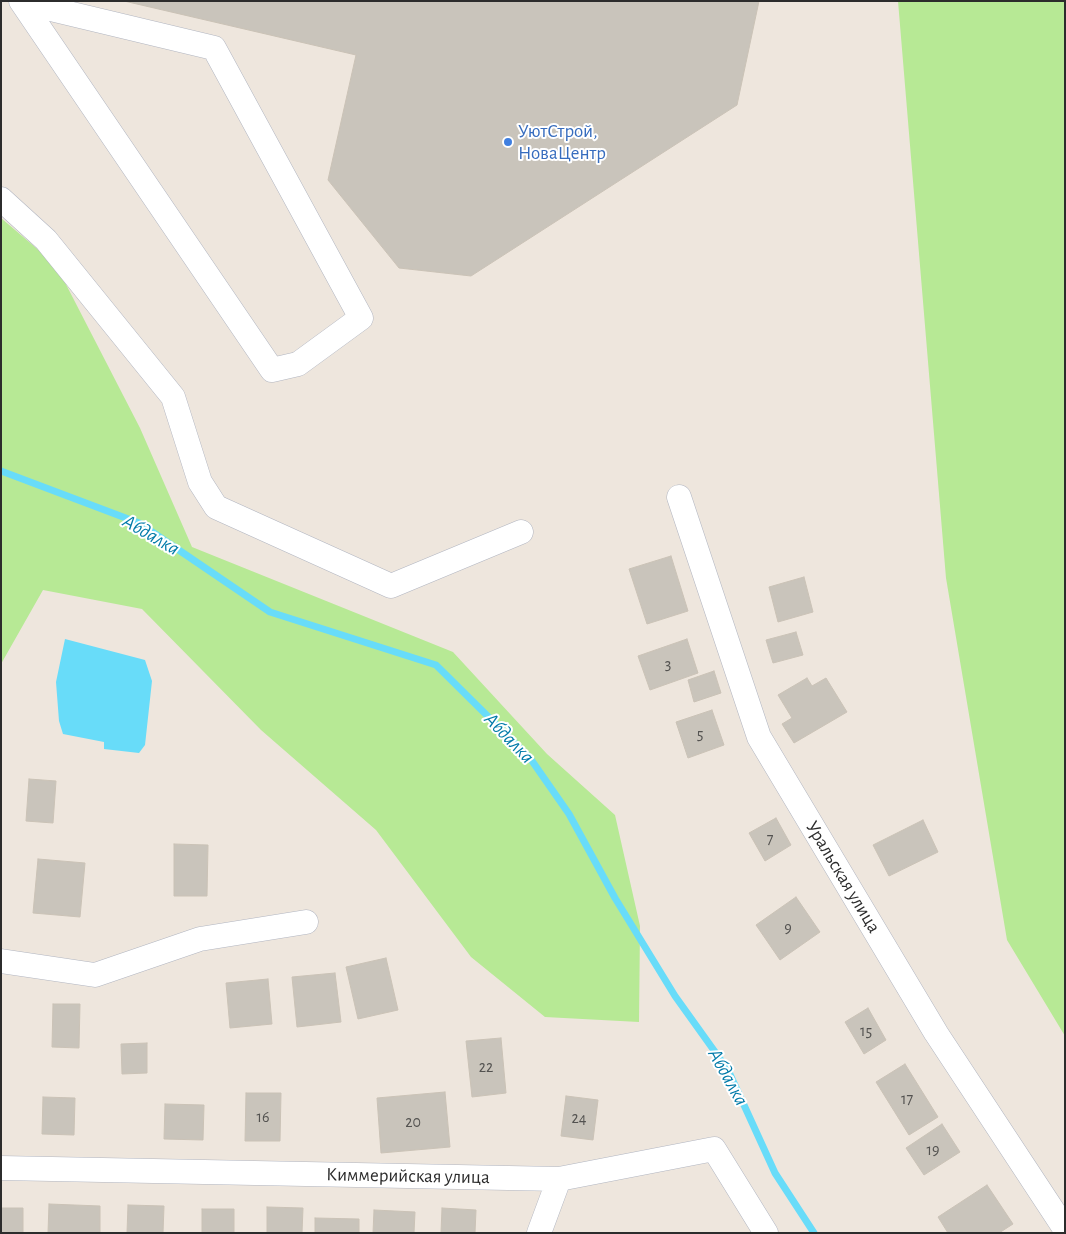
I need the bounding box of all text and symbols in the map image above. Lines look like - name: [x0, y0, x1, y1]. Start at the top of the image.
- place label: УютСтрой, НоваЦентр: [518, 120, 606, 164]
- marker: УютСтрой, НоваЦентр: [502, 136, 514, 148]
- water label: Абдалка: [118, 509, 184, 561]
- house number: 3: [665, 654, 671, 674]
- water label: Абдалка: [479, 707, 539, 769]
- house number: 5: [697, 724, 703, 744]
- street label: Уральская улица: [801, 817, 885, 937]
- house number: 7: [767, 829, 773, 849]
- house number: 9: [784, 918, 792, 938]
- house number: 15: [860, 1021, 872, 1041]
- water label: Абдалка: [703, 1044, 753, 1110]
- house number: 22: [479, 1057, 493, 1077]
- house number: 17: [901, 1089, 913, 1109]
- house number: 16: [256, 1107, 270, 1127]
- house number: 24: [572, 1108, 586, 1128]
- house number: 20: [405, 1112, 421, 1132]
- house number: 19: [926, 1140, 940, 1160]
- street label: Киммерийская улица: [326, 1163, 490, 1189]

